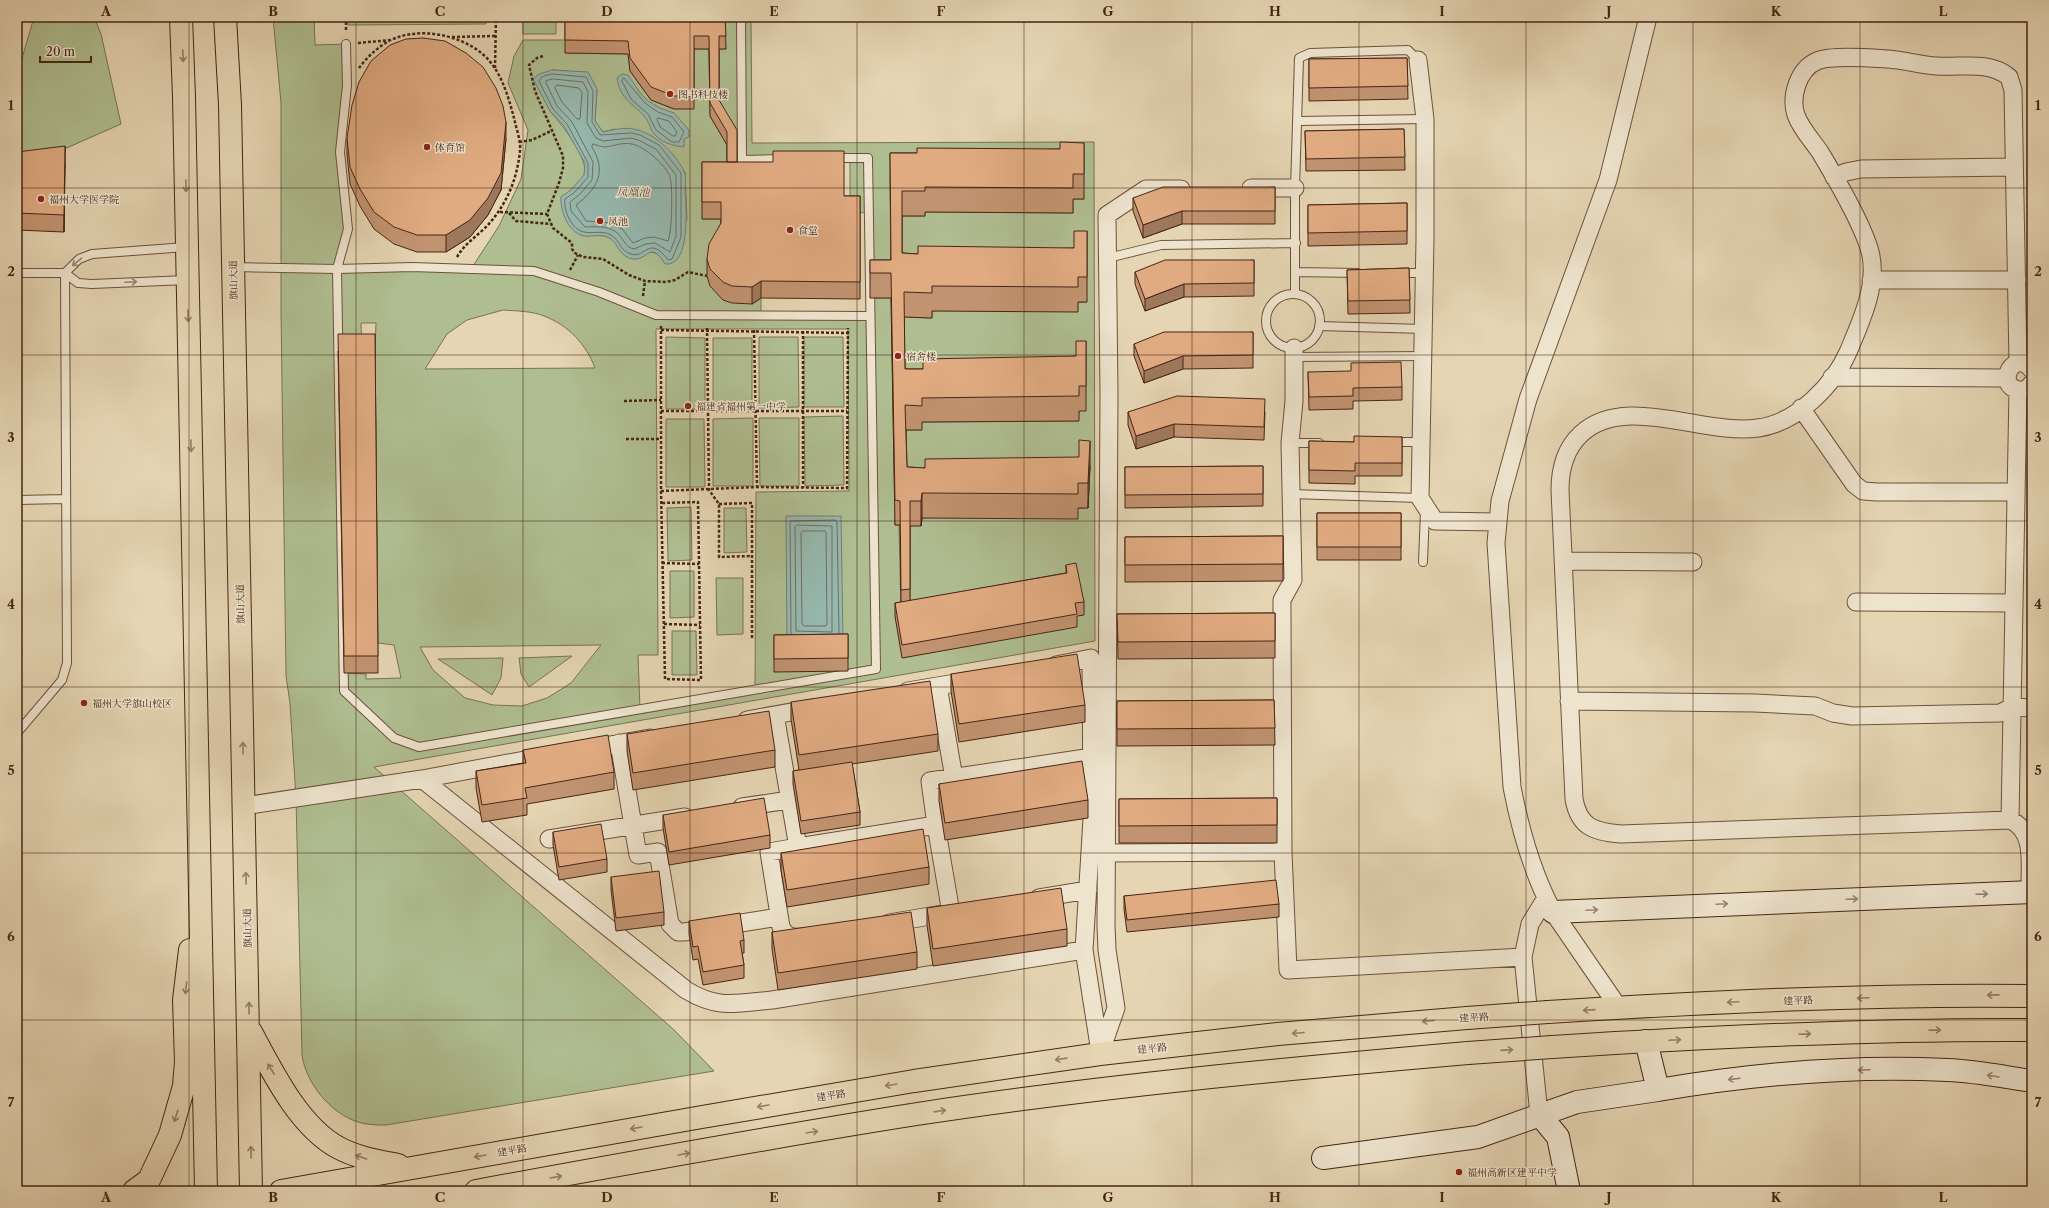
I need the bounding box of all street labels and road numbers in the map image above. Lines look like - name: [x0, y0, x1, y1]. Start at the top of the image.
- street label: 旗山大道: [227, 260, 240, 300]
- street label: 旗山大道: [234, 584, 247, 624]
- street label: 旗山大道: [241, 908, 254, 948]
- street label: 建平路: [1783, 993, 1813, 1008]
- street label: 建平路: [1459, 1010, 1489, 1025]
- street label: 建平路: [1136, 1040, 1168, 1057]
- street label: 建平路: [815, 1087, 847, 1104]
- street label: 建平路: [496, 1141, 528, 1159]

